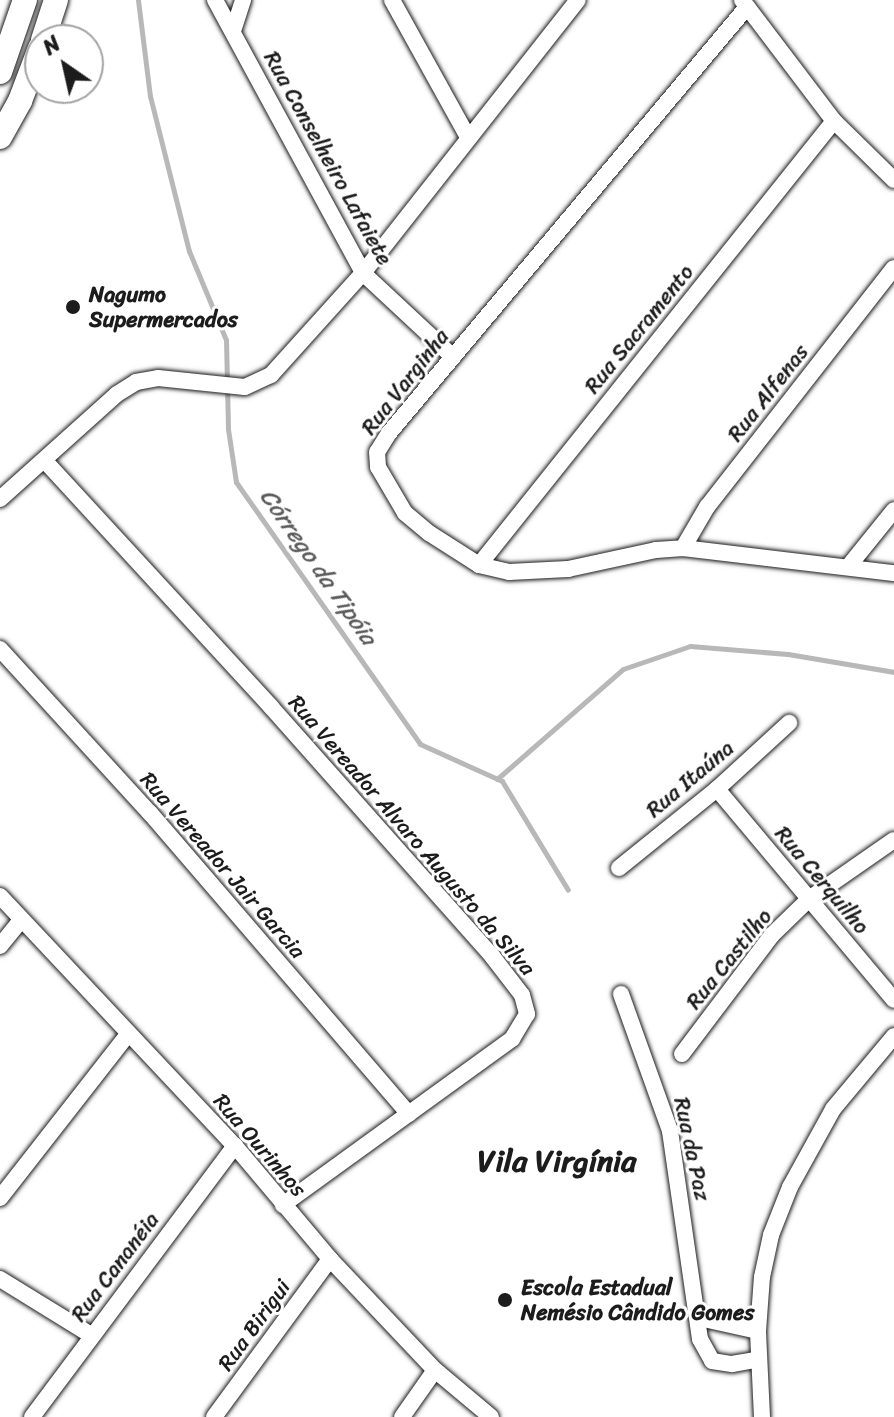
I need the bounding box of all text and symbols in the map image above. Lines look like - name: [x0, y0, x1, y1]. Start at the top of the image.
- north arrow: [24, 24, 104, 104]
- text: N: [34, 25, 69, 66]
- street label: Rua Conselheiro Lafaiete: [258, 46, 398, 270]
- street label: Rua Sacramento: [579, 259, 699, 399]
- place label: Nagumo Supermercados: [89, 281, 238, 332]
- marker: Nagumo Supermercados: [64, 298, 82, 316]
- street label: Rua Varginha: [356, 325, 454, 439]
- street label: Rua Alfenas: [722, 339, 814, 447]
- water label: Córrego da Tipóia: [253, 483, 383, 651]
- street label: Rua Vereador Alvaro Augusto da Silva: [283, 690, 541, 980]
- street label: Rua Itaúna: [641, 735, 739, 823]
- street label: Rua Vereador Jair Garcia: [135, 767, 311, 963]
- street label: Rua Cerquilho: [769, 820, 875, 940]
- street label: Rua Castilho: [681, 904, 777, 1014]
- street label: Rua Ourinhos: [208, 1088, 312, 1202]
- street label: Rua da Paz: [668, 1095, 716, 1203]
- district label: Vila Virgínia: [478, 1143, 636, 1179]
- street label: Rua Cananéia: [65, 1207, 165, 1327]
- street label: Rua Birigui: [212, 1274, 296, 1376]
- place label: Escola Estadual Nemésio Cândido Gomes: [521, 1274, 755, 1326]
- marker: Escola Estadual Nemésio Cândido Gomes: [496, 1291, 514, 1309]

